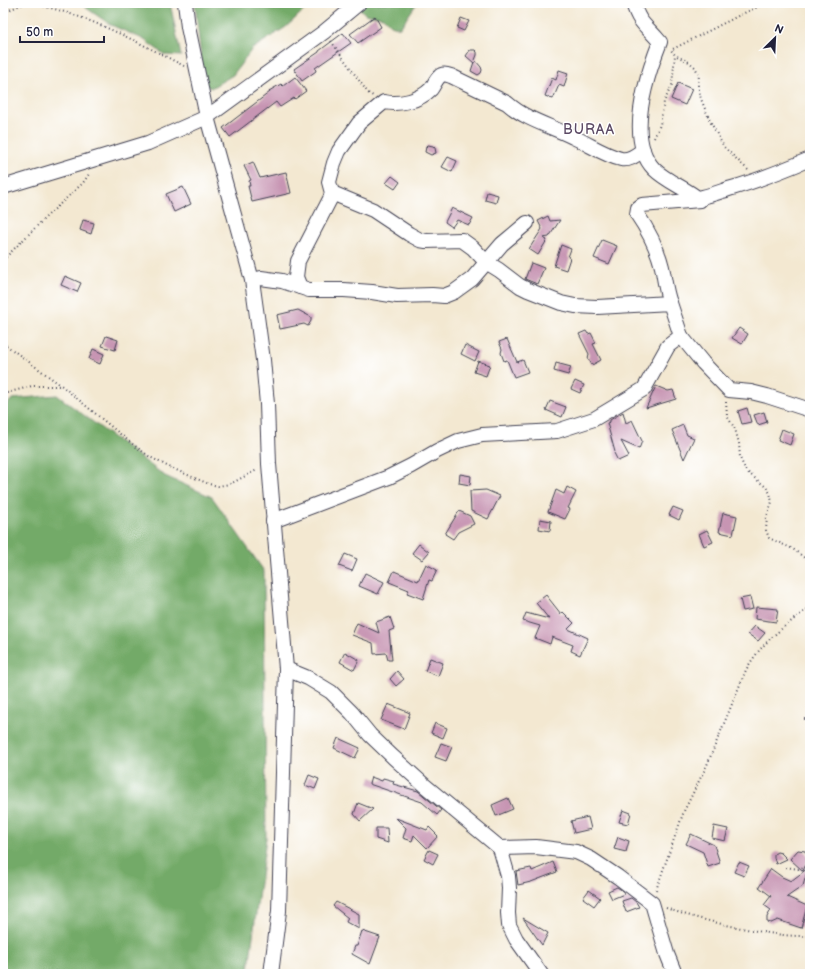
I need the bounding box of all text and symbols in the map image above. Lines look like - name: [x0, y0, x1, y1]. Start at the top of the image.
- scale bar: [20, 18, 104, 44]
- north arrow: [755, 18, 795, 58]
- text: N: [772, 22, 785, 37]
- text: 50 m: [26, 25, 53, 40]
- district label: BURAA: [563, 121, 615, 138]

